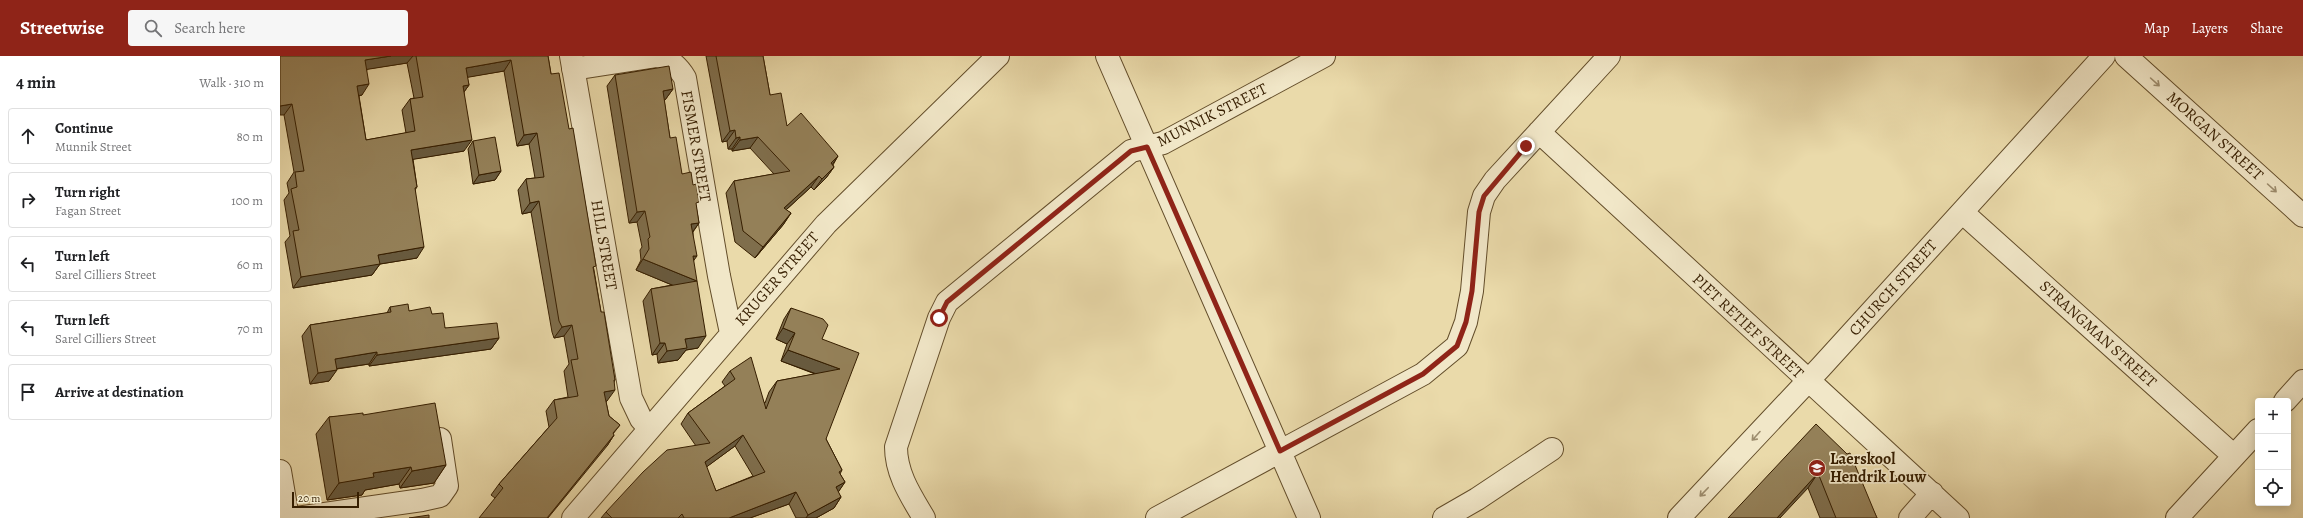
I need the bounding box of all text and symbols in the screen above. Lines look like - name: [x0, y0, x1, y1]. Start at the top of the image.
- search box: [128, 10, 408, 46]
- text: Streetwise: [20, 15, 104, 41]
- icon: search: [142, 17, 164, 39]
- text: Search here: [174, 18, 245, 38]
- text: Map: [2144, 19, 2170, 38]
- text: Layers: [2192, 19, 2228, 38]
- text: Share: [2250, 19, 2283, 38]
- text: 4 min: [16, 71, 56, 94]
- text: Walk · 310 m: [199, 74, 264, 91]
- one-way arrow: [2150, 77, 2160, 87]
- street label: MUNNIK STREET: [1153, 78, 1271, 152]
- street label: MORGAN STREET: [2162, 87, 2268, 186]
- street label: FISMER STREET: [675, 88, 717, 204]
- text: Continue: [55, 118, 113, 138]
- icon: ahead: [17, 125, 39, 147]
- text: 80 m: [236, 128, 263, 145]
- route end: [1517, 137, 1535, 155]
- text: Munnik Street: [55, 138, 132, 155]
- text: Turn right: [55, 182, 120, 202]
- one-way arrow: [2267, 183, 2277, 192]
- icon: right: [17, 189, 39, 211]
- text: 100 m: [231, 192, 263, 209]
- street label: HILL STREET: [585, 198, 623, 292]
- text: Fagan Street: [55, 202, 121, 219]
- street label: KRUGER STREET: [730, 227, 824, 331]
- street label: CHURCH STREET: [1844, 235, 1942, 341]
- text: Turn left: [55, 246, 110, 266]
- icon: left: [17, 253, 39, 275]
- text: 60 m: [237, 256, 263, 273]
- text: Sarel Cilliers Street: [55, 266, 156, 283]
- street label: PIET RETIEF STREET: [1687, 268, 1809, 384]
- street label: STRANGMAN STREET: [2035, 275, 2162, 393]
- route start: [930, 309, 948, 327]
- text: Turn left: [55, 310, 110, 330]
- icon: left: [17, 317, 39, 339]
- text: 70 m: [237, 320, 263, 337]
- text: Sarel Cilliers Street: [55, 330, 156, 347]
- icon: arrive: [17, 381, 39, 403]
- text: Arrive at destination: [55, 382, 184, 402]
- map controls: [2255, 398, 2291, 506]
- button: +: [2255, 398, 2291, 434]
- one-way arrow: [1752, 430, 1761, 441]
- button: −: [2255, 434, 2291, 470]
- place label: Laerskool Hendrik Louw: [1830, 448, 1926, 488]
- school or university icon: Laerskool Hendrik Louw: [1807, 458, 1827, 478]
- button: locate: [2255, 470, 2291, 506]
- one-way arrow: [1699, 487, 1709, 497]
- scale bar: [292, 490, 359, 509]
- text: 20 m: [298, 491, 320, 506]

